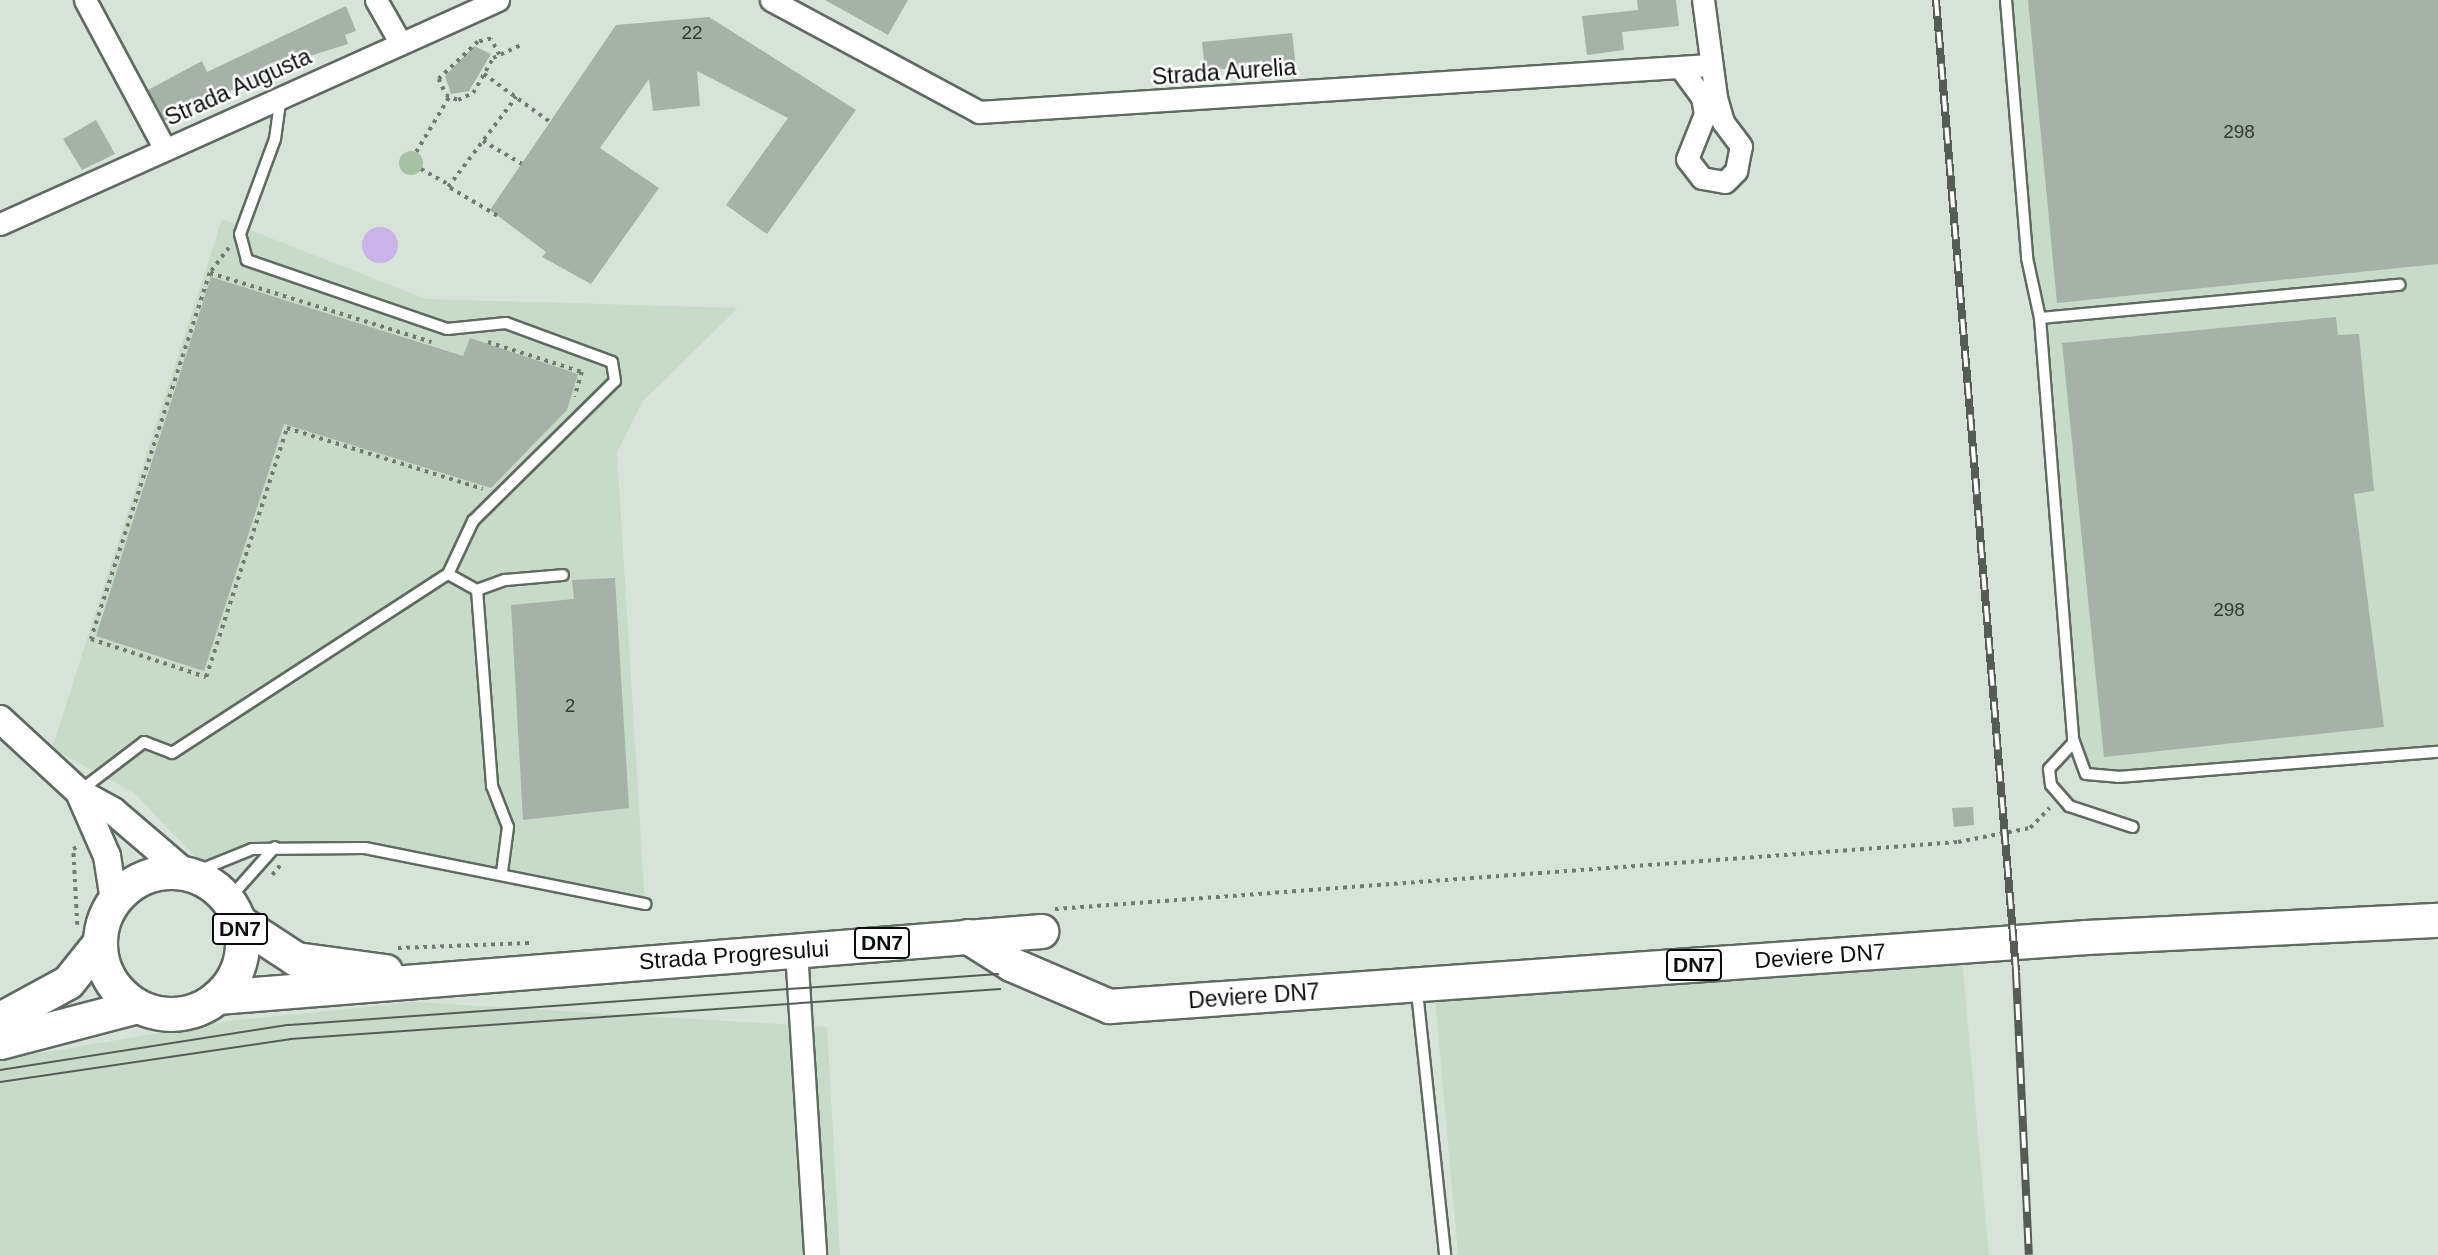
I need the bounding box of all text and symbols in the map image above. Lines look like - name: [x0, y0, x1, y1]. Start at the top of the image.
- house number: 22: [681, 22, 703, 44]
- street label: Strada Augusta: [160, 42, 316, 132]
- street label: Strada Aurelia: [1150, 53, 1298, 91]
- house number: 298: [2223, 121, 2255, 143]
- house number: 298: [2213, 599, 2245, 621]
- house number: 2: [565, 695, 575, 717]
- road number: DN7: [210, 912, 270, 946]
- road number: DN7: [852, 926, 912, 960]
- street label: Strada Progresului: [638, 935, 830, 975]
- street label: Deviere DN7: [1753, 938, 1887, 974]
- road number: DN7: [1664, 948, 1724, 982]
- street label: Deviere DN7: [1187, 978, 1321, 1014]

